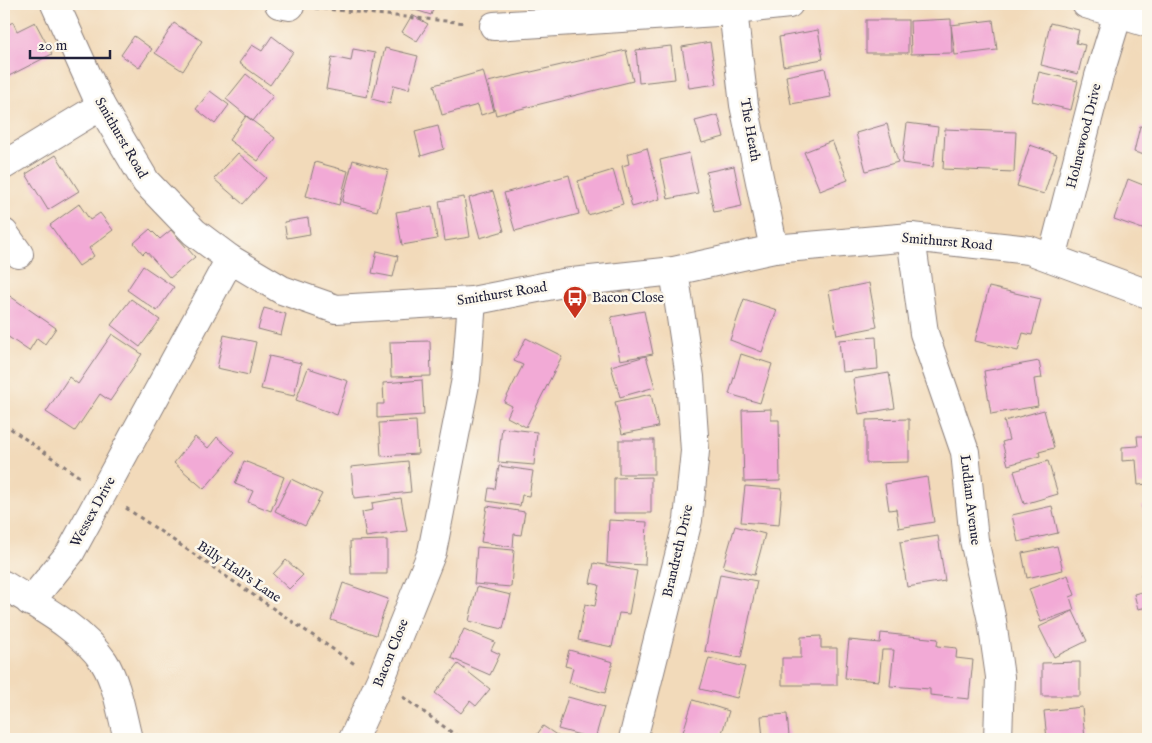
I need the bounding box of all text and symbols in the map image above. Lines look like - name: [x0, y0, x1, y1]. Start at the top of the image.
- scale bar: [30, 28, 110, 60]
- text: 20 m: [38, 36, 68, 55]
- street label: Holmewood Drive: [1062, 81, 1106, 190]
- street label: Smithurst Road: [91, 94, 152, 182]
- street label: The Heath: [736, 97, 764, 163]
- street label: Smithurst Road: [901, 229, 993, 255]
- street label: Smithurst Road: [456, 278, 549, 310]
- bus stop icon: Bacon Close: [562, 285, 588, 319]
- place label: Bacon Close: [592, 289, 665, 307]
- street label: Ludlam Avenue: [956, 454, 985, 547]
- street label: Wessex Drive: [66, 473, 120, 550]
- street label: Brandreth Drive: [659, 502, 698, 599]
- street label: Billy Hall's Lane: [193, 537, 285, 607]
- street label: Bacon Close: [369, 616, 413, 690]

